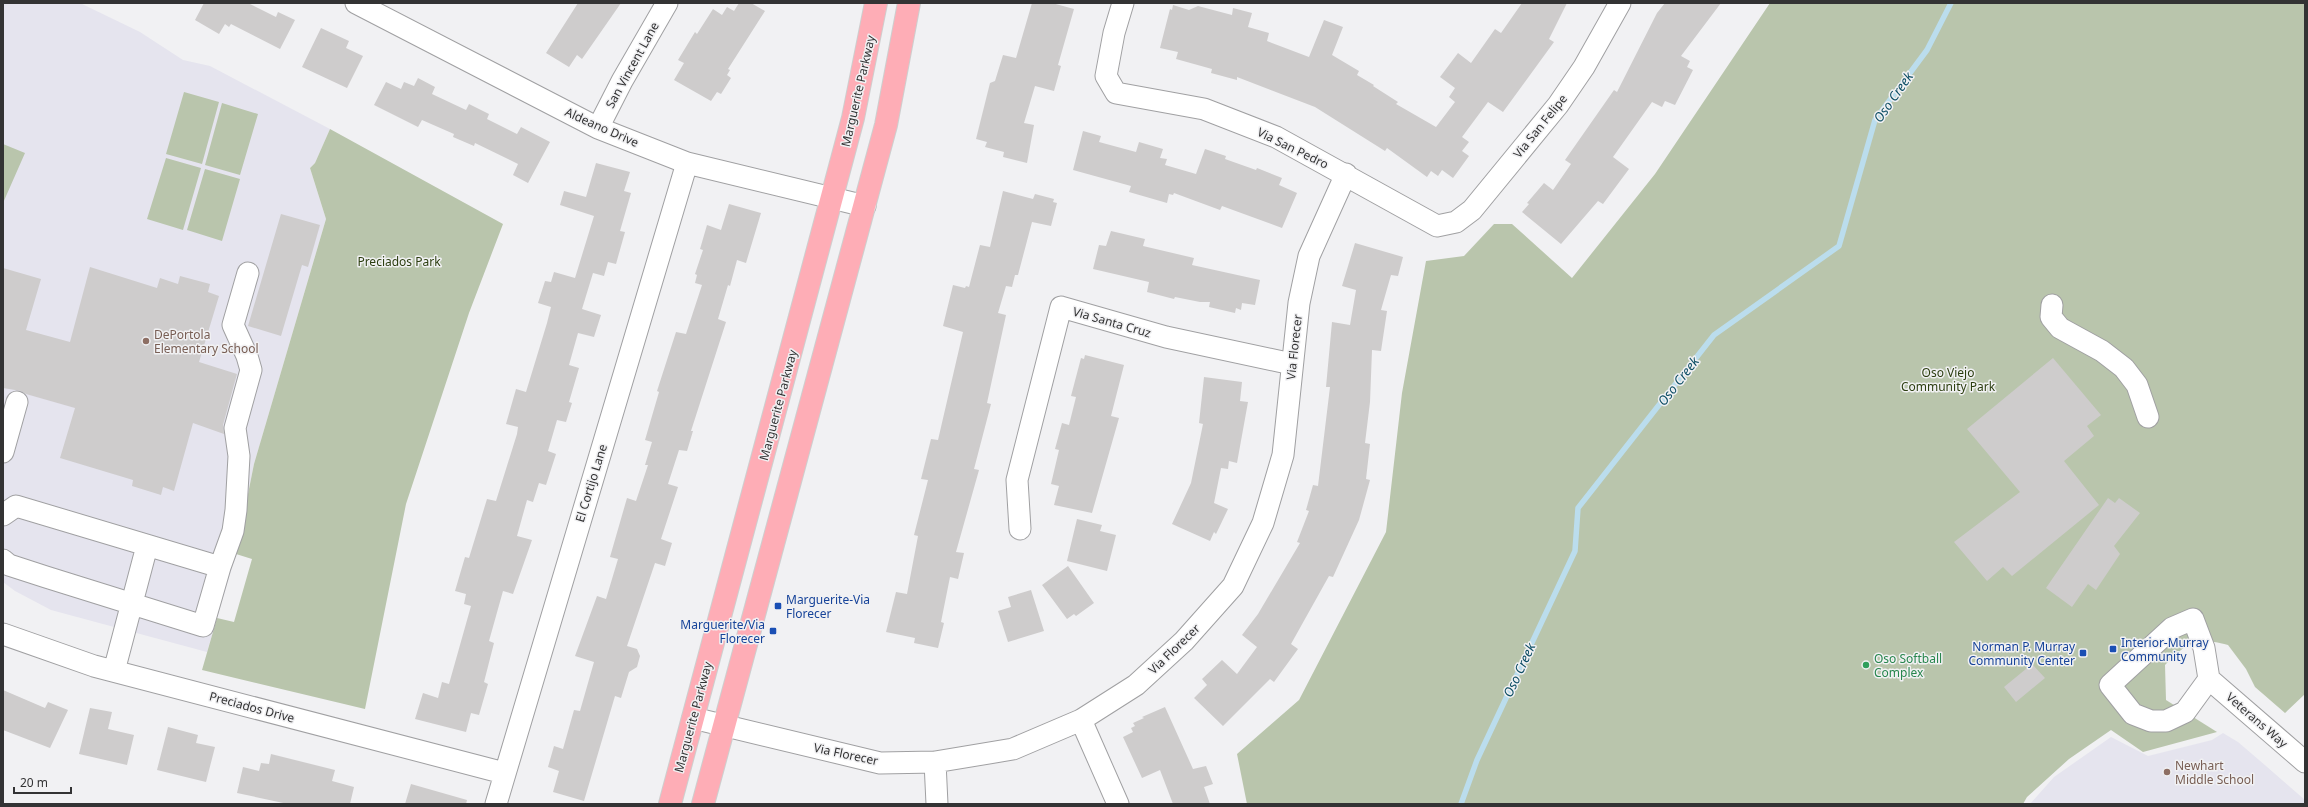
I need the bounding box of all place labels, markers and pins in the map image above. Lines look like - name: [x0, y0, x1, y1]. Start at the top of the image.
- place label: DePortola Elementary School: [154, 326, 259, 357]
- marker: DePortola Elementary School: [141, 336, 151, 346]
- place label: Marguerite-Via Florecer: [786, 591, 870, 622]
- marker: Marguerite-Via Florecer: [773, 601, 783, 611]
- place label: Marguerite/Via Florecer: [680, 616, 765, 647]
- marker: Marguerite/Via Florecer: [768, 626, 778, 636]
- place label: Interior-Murray Community: [2121, 634, 2209, 665]
- place label: Norman P. Murray Community Center: [1968, 638, 2076, 669]
- marker: Interior-Murray Community: [2108, 644, 2118, 654]
- marker: Norman P. Murray Community Center: [2078, 648, 2088, 658]
- place label: Oso Softball Complex: [1874, 650, 1942, 681]
- marker: Oso Softball Complex: [1861, 660, 1871, 670]
- place label: Newhart Middle School: [2175, 757, 2254, 788]
- marker: Newhart Middle School: [2162, 767, 2172, 777]

